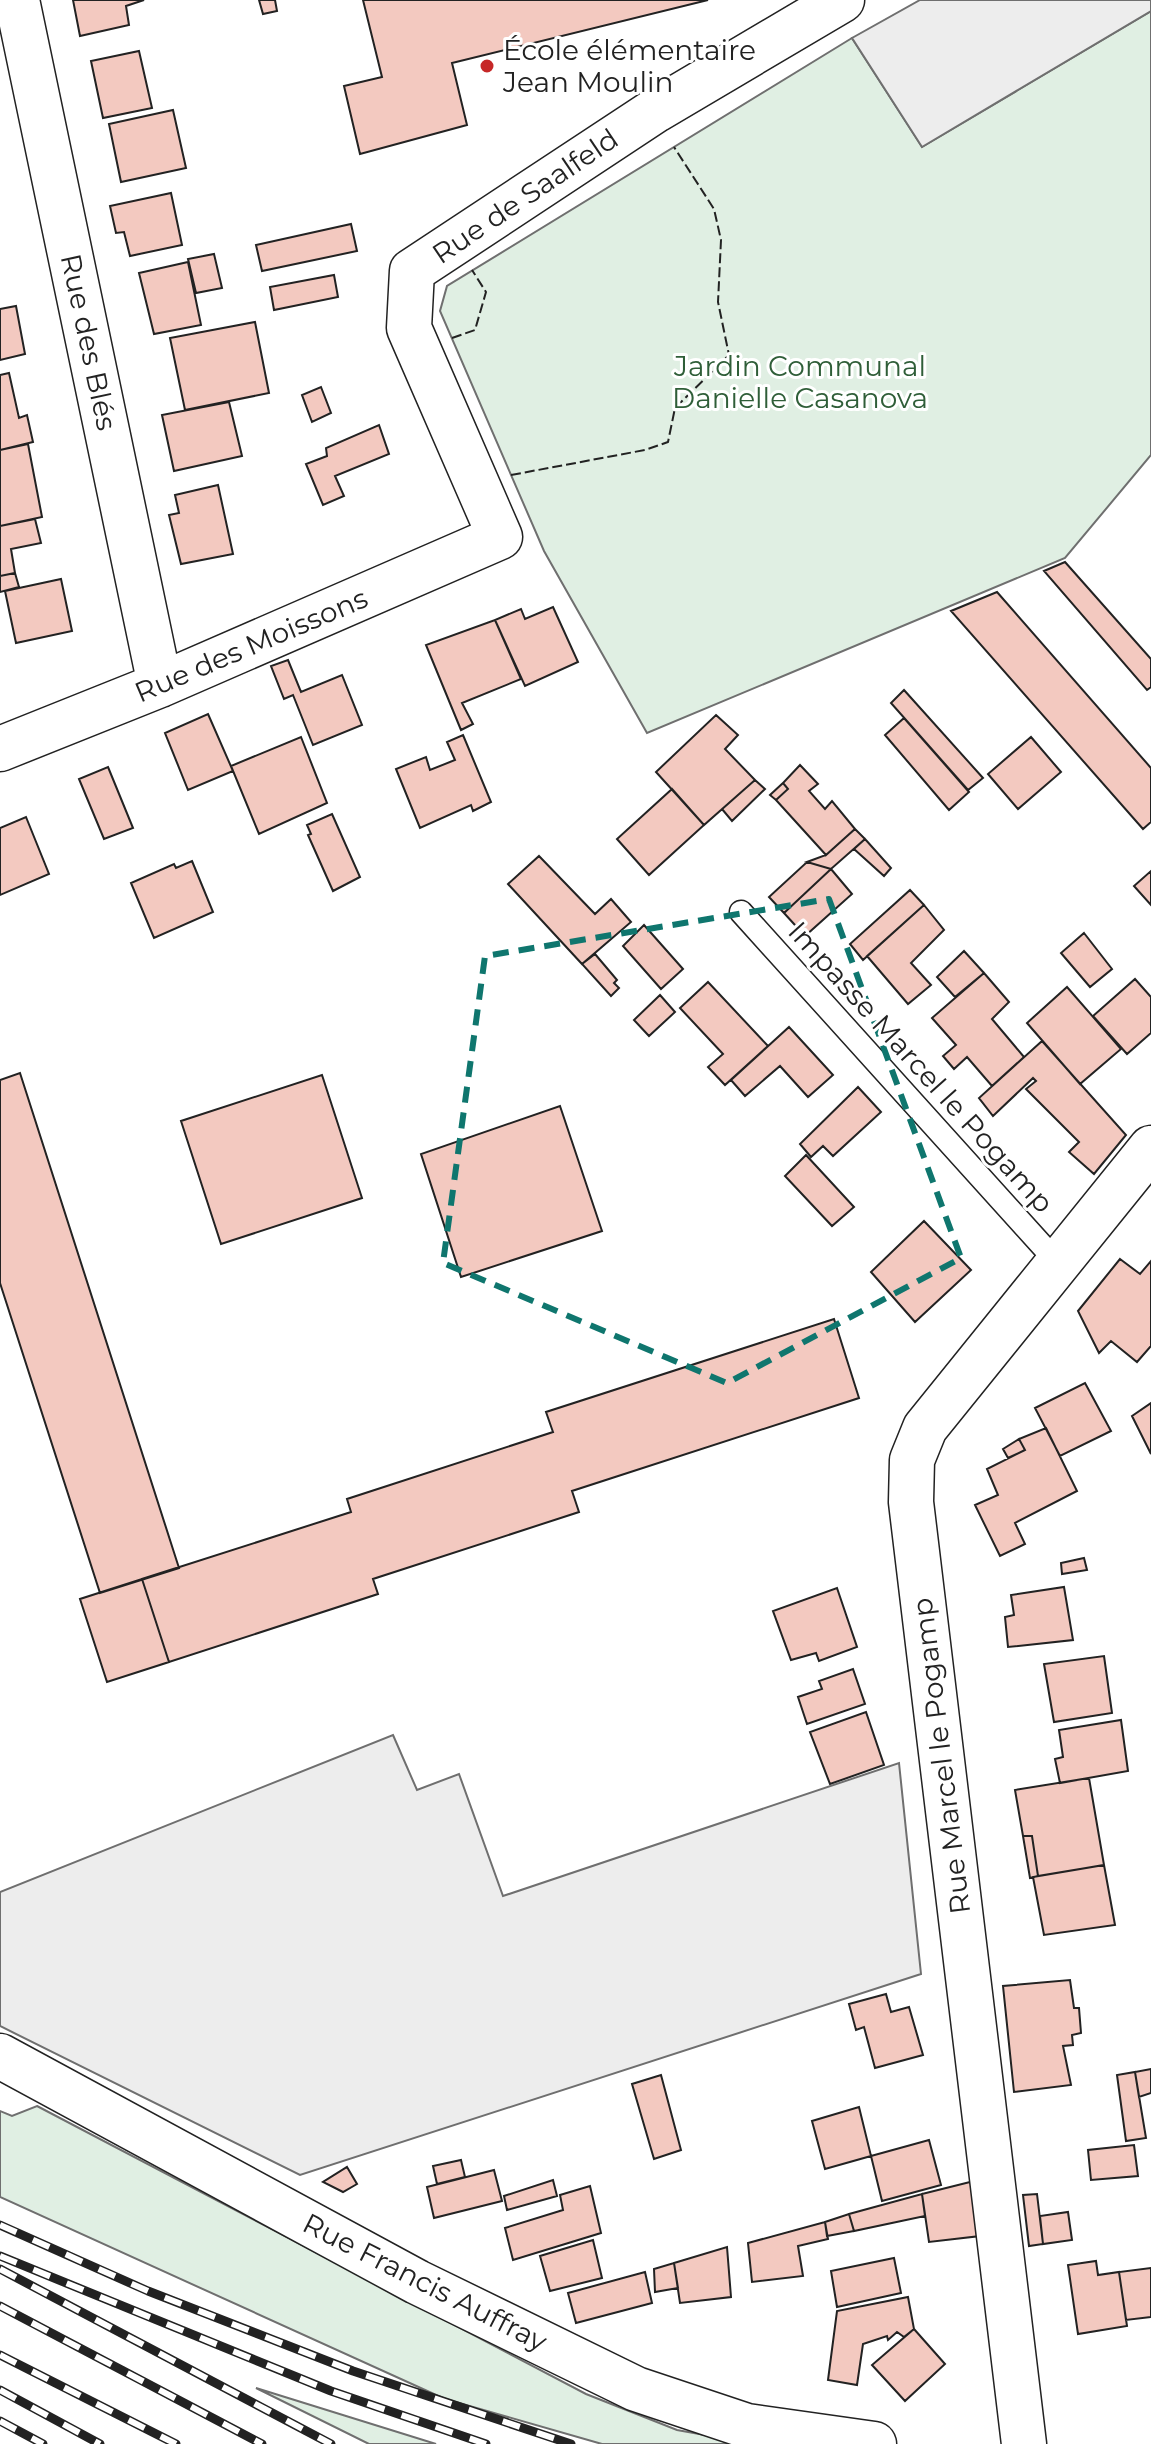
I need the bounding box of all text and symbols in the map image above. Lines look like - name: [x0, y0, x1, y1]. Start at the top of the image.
- place label: École élémentaire Jean Moulin: [502, 33, 756, 99]
- marker: École élémentaire Jean Moulin: [478, 57, 496, 75]
- street label: Rue de Saalfeld: [426, 121, 624, 271]
- street label: Rue des Blés: [54, 251, 124, 433]
- park label: Jardin Communal Danielle Casanova: [672, 349, 928, 415]
- street label: Rue des Moissons: [130, 581, 372, 709]
- street label: Impasse Marcel le Pogamp: [781, 914, 1061, 1220]
- street label: Rue Marcel le Pogamp: [905, 1596, 977, 1916]
- street label: Rue Francis Auffray: [297, 2206, 553, 2359]

